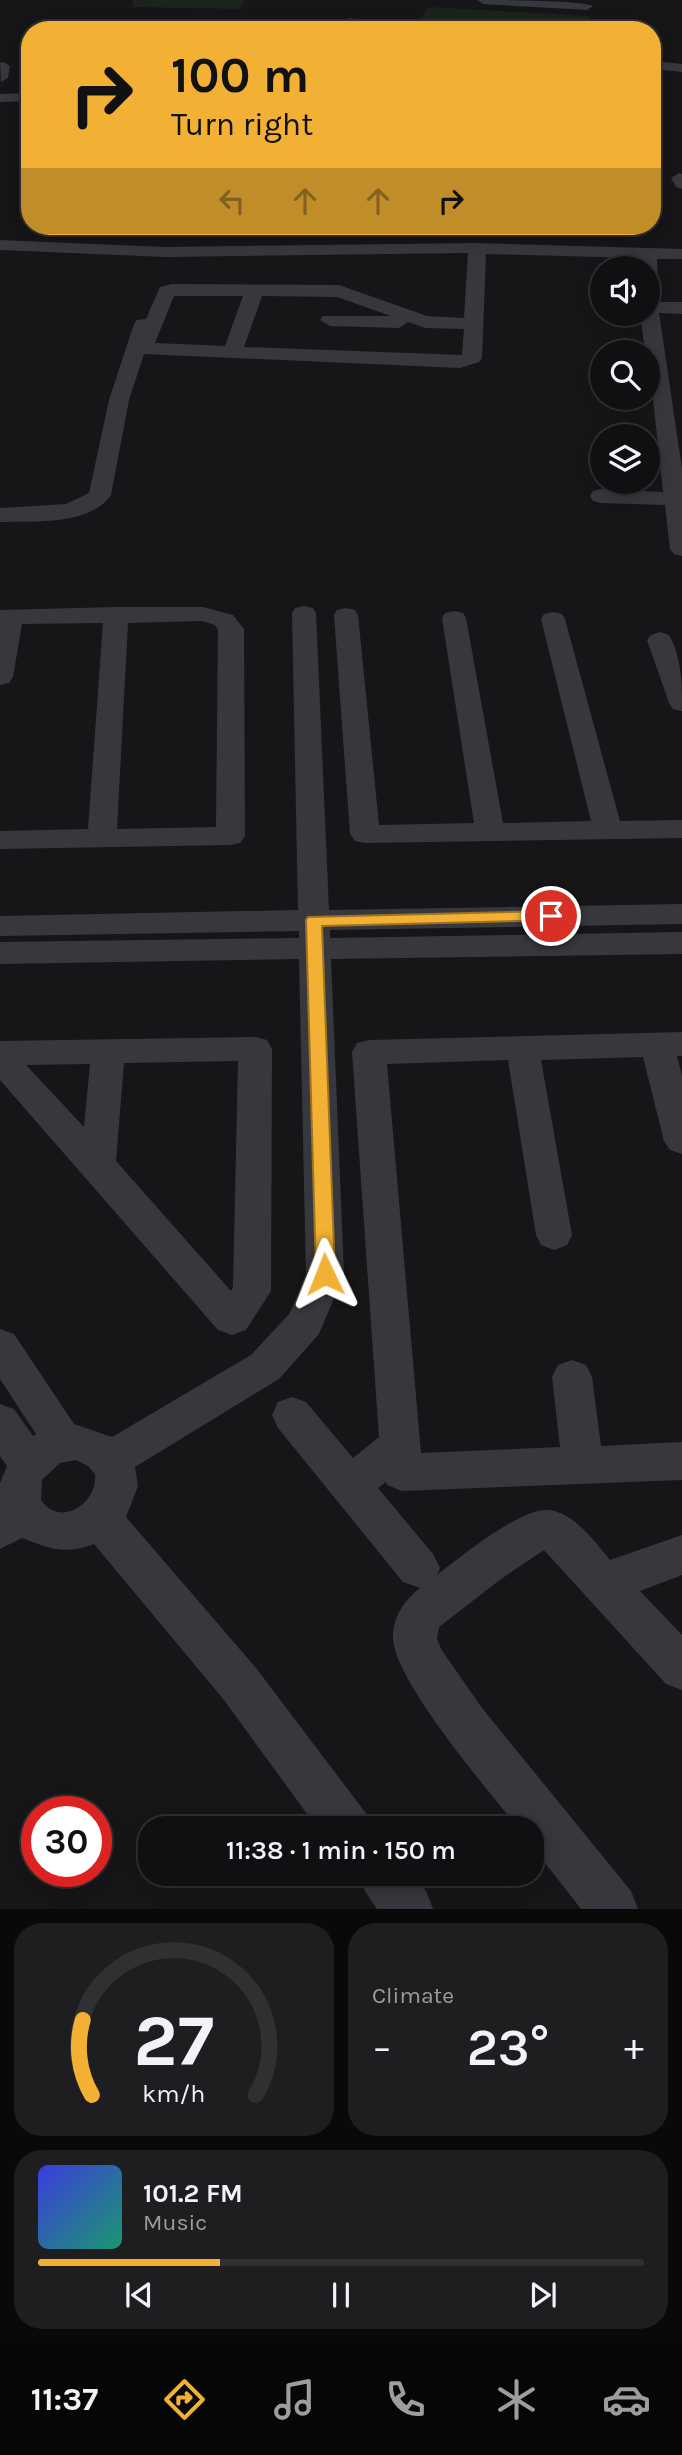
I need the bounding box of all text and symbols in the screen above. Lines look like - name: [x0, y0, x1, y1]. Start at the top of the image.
- text: 100 m: [171, 47, 309, 104]
- icon: right: [56, 49, 147, 140]
- text: Turn right: [171, 106, 313, 143]
- icon: left: [213, 182, 251, 220]
- icon: ahead: [286, 182, 324, 220]
- icon: ahead: [359, 182, 397, 220]
- icon: right: [432, 182, 470, 220]
- map controls: [590, 256, 660, 494]
- button: sound: [590, 256, 660, 326]
- button: search: [590, 340, 660, 410]
- button: layers: [590, 424, 660, 494]
- pin: [521, 886, 581, 946]
- icon: arrive: [532, 897, 570, 935]
- position arrow: [288, 1237, 362, 1311]
- speed limit sign: 30: [21, 1796, 112, 1887]
- text: 11:38 · 1 min · 150 m: [226, 1835, 456, 1866]
- text: Climate: [372, 1982, 454, 2009]
- text: 27: [134, 1999, 214, 2084]
- text: 23°: [467, 2017, 549, 2078]
- text: −: [372, 2025, 392, 2070]
- text: +: [624, 2025, 644, 2070]
- text: km/h: [142, 2079, 206, 2108]
- text: 101.2 FM: [143, 2178, 243, 2209]
- text: Music: [143, 2209, 207, 2236]
- icon: previous: [120, 2276, 158, 2314]
- icon: pause: [322, 2276, 360, 2314]
- icon: next: [524, 2276, 562, 2314]
- icon: directions: [160, 2375, 209, 2424]
- icon: music: [270, 2375, 319, 2424]
- icon: phone: [381, 2375, 430, 2424]
- icon: climate: [492, 2375, 541, 2424]
- icon: car: [602, 2375, 651, 2424]
- text: 11:37: [31, 2381, 98, 2418]

